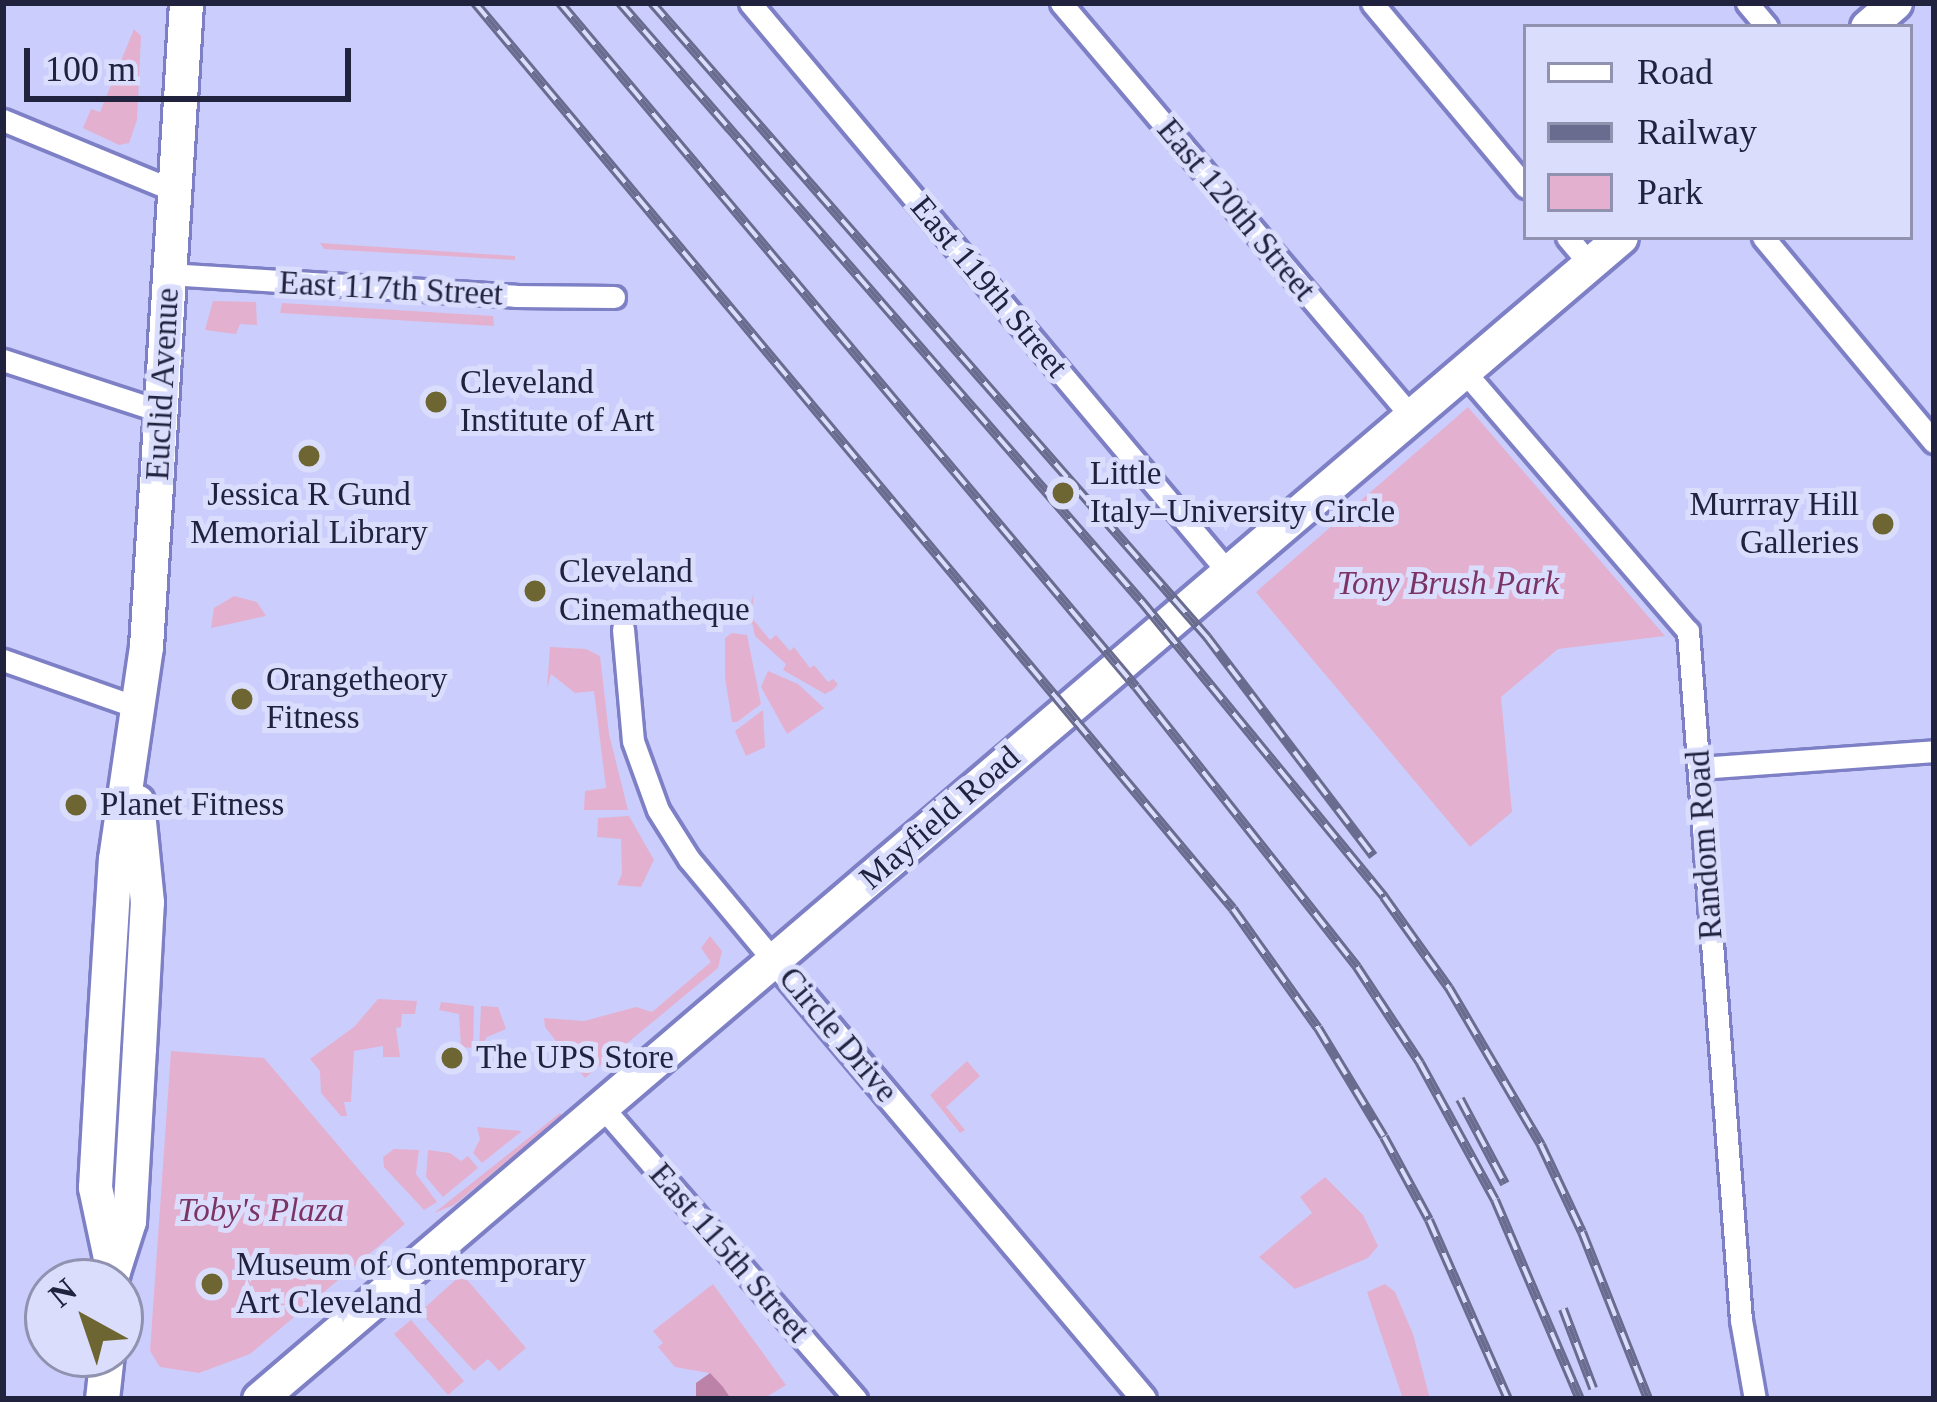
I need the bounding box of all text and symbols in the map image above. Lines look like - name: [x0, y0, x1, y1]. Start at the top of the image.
- scale bar: [30, 24, 357, 98]
- legend: [1523, 24, 1913, 240]
- text: 100 m: [45, 49, 136, 89]
- text: Road: [1637, 52, 1713, 92]
- street label: East 120th Street: [1148, 111, 1324, 309]
- text: Railway: [1637, 112, 1757, 152]
- text: Park: [1637, 172, 1703, 212]
- street label: East 119th Street: [902, 188, 1076, 386]
- street label: East 117th Street: [278, 263, 504, 315]
- street label: Euclid Avenue: [138, 286, 188, 482]
- place label: Cleveland Institute of Art: [460, 363, 656, 441]
- marker: Cleveland Institute of Art: [423, 389, 449, 415]
- marker: Jessica R Gund Memorial Library: [296, 443, 322, 469]
- place label: Little Italy–University Circle: [1090, 454, 1395, 532]
- place label: Jessica R Gund Memorial Library: [190, 475, 428, 553]
- marker: Little Italy–University Circle: [1047, 477, 1079, 509]
- place label: Murrray Hill Galleries: [1689, 485, 1859, 563]
- marker: Murrray Hill Galleries: [1870, 511, 1896, 537]
- place label: Cleveland Cinematheque: [559, 552, 750, 630]
- park label: Tony Brush Park: [1337, 564, 1559, 604]
- marker: Cleveland Cinematheque: [522, 578, 548, 604]
- place label: Orangetheory Fitness: [266, 660, 447, 738]
- marker: Orangetheory Fitness: [229, 686, 255, 712]
- street label: Mayfield Road: [852, 738, 1028, 898]
- street label: Random Road: [1679, 749, 1731, 941]
- place label: Planet Fitness: [100, 785, 284, 825]
- marker: Planet Fitness: [63, 792, 89, 818]
- street label: Circle Drive: [770, 959, 906, 1111]
- place label: The UPS Store: [476, 1038, 674, 1078]
- marker: The UPS Store: [439, 1045, 465, 1071]
- street label: East 115th Street: [641, 1155, 817, 1351]
- park label: Toby's Plaza: [178, 1191, 344, 1231]
- place label: Museum of Contemporary Art Cleveland: [236, 1245, 586, 1323]
- north arrow: [24, 1258, 144, 1378]
- text: N: [42, 1271, 83, 1314]
- marker: Museum of Contemporary Art Cleveland: [199, 1271, 225, 1297]

